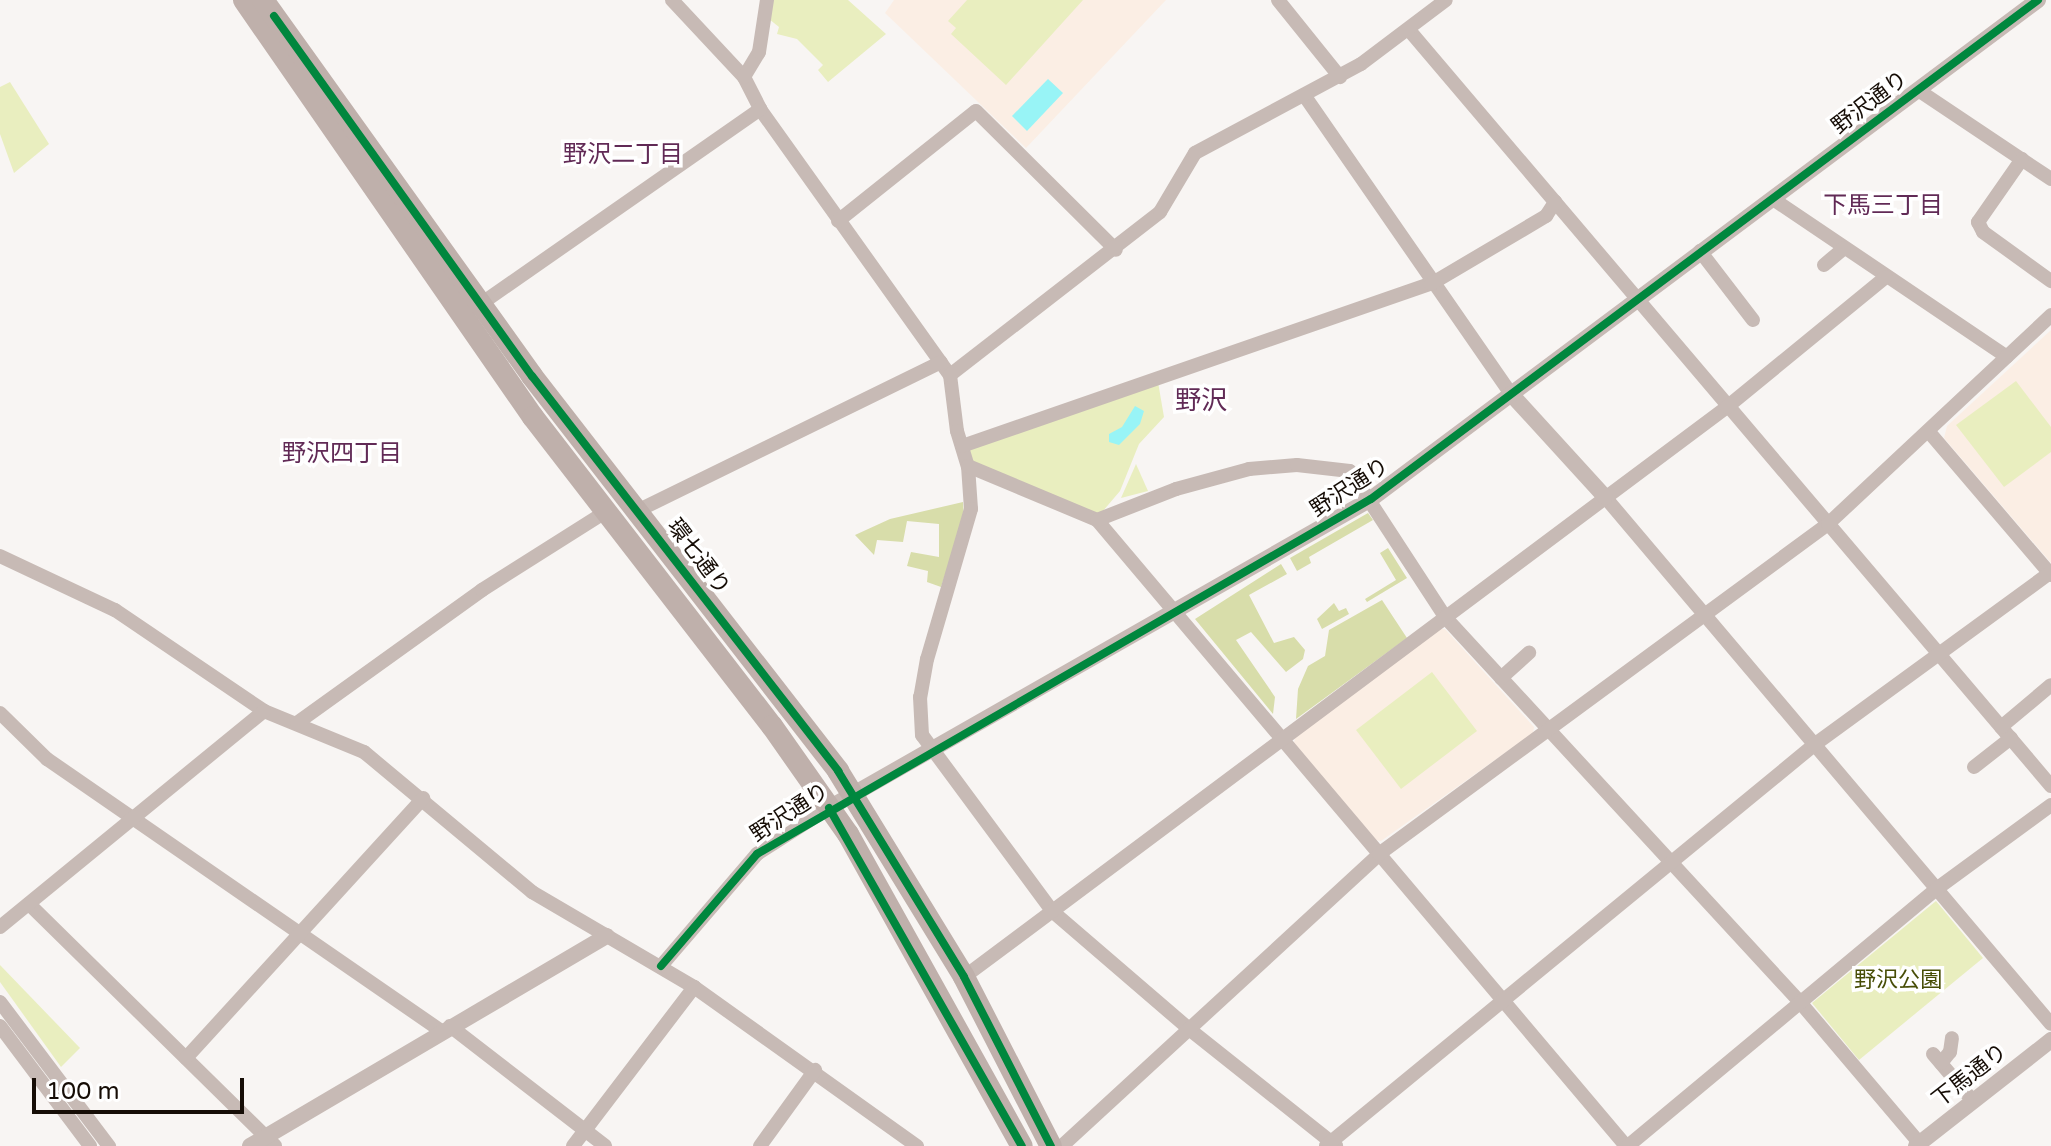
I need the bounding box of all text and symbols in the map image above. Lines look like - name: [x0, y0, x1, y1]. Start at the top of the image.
- street label: 野沢通り: [1827, 66, 1913, 140]
- district label: 野沢二丁目: [563, 141, 683, 169]
- district label: 下馬三丁目: [1823, 192, 1943, 220]
- district label: 野沢: [1175, 385, 1227, 417]
- district label: 野沢四丁目: [282, 440, 402, 468]
- street label: 野沢通り: [1306, 453, 1394, 523]
- street label: 環七通り: [661, 514, 735, 600]
- street label: 野沢通り: [746, 778, 834, 848]
- park label: 野沢公園: [1854, 968, 1942, 994]
- street label: 下馬通り: [1927, 1039, 2013, 1113]
- scale bar: [36, 1062, 248, 1112]
- text: 100 m: [46, 1077, 120, 1106]

